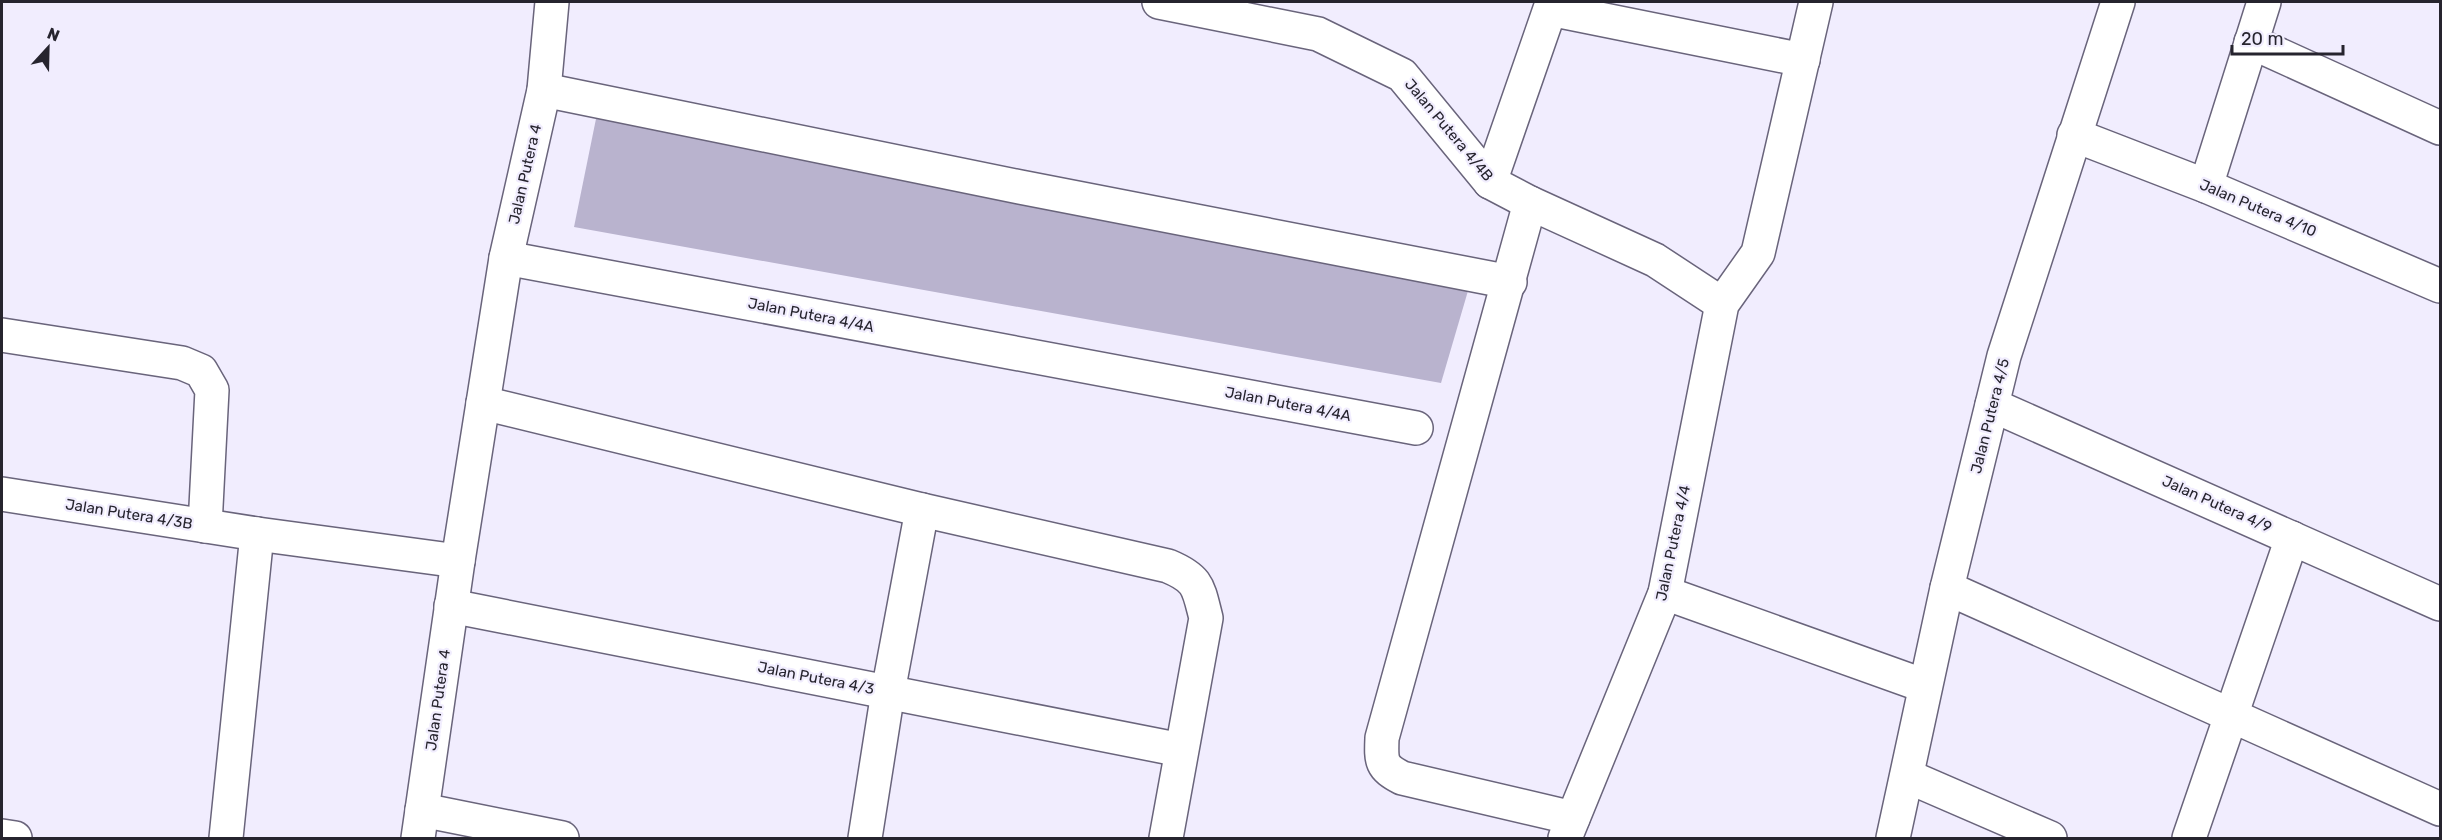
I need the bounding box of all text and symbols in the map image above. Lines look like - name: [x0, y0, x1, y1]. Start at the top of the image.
- north arrow: [18, 18, 78, 78]
- scale bar: [2232, 18, 2343, 56]
- text: N: [45, 24, 62, 46]
- text: 20 m: [2241, 28, 2283, 50]
- street label: Jalan Putera 4/4B: [1401, 75, 1497, 185]
- street label: Jalan Putera 4: [505, 122, 545, 226]
- street label: Jalan Putera 4/10: [2197, 175, 2319, 241]
- street label: Jalan Putera 4/4A: [746, 294, 876, 336]
- street label: Jalan Putera 4/5: [1967, 356, 2013, 476]
- street label: Jalan Putera 4/4A: [1223, 383, 1353, 425]
- street label: Jalan Putera 4/9: [2159, 472, 2275, 536]
- street label: Jalan Putera 4/4: [1652, 483, 1694, 603]
- street label: Jalan Putera 4/3B: [64, 495, 194, 533]
- street label: Jalan Putera 4: [422, 648, 454, 752]
- street label: Jalan Putera 4/3: [756, 658, 876, 698]

